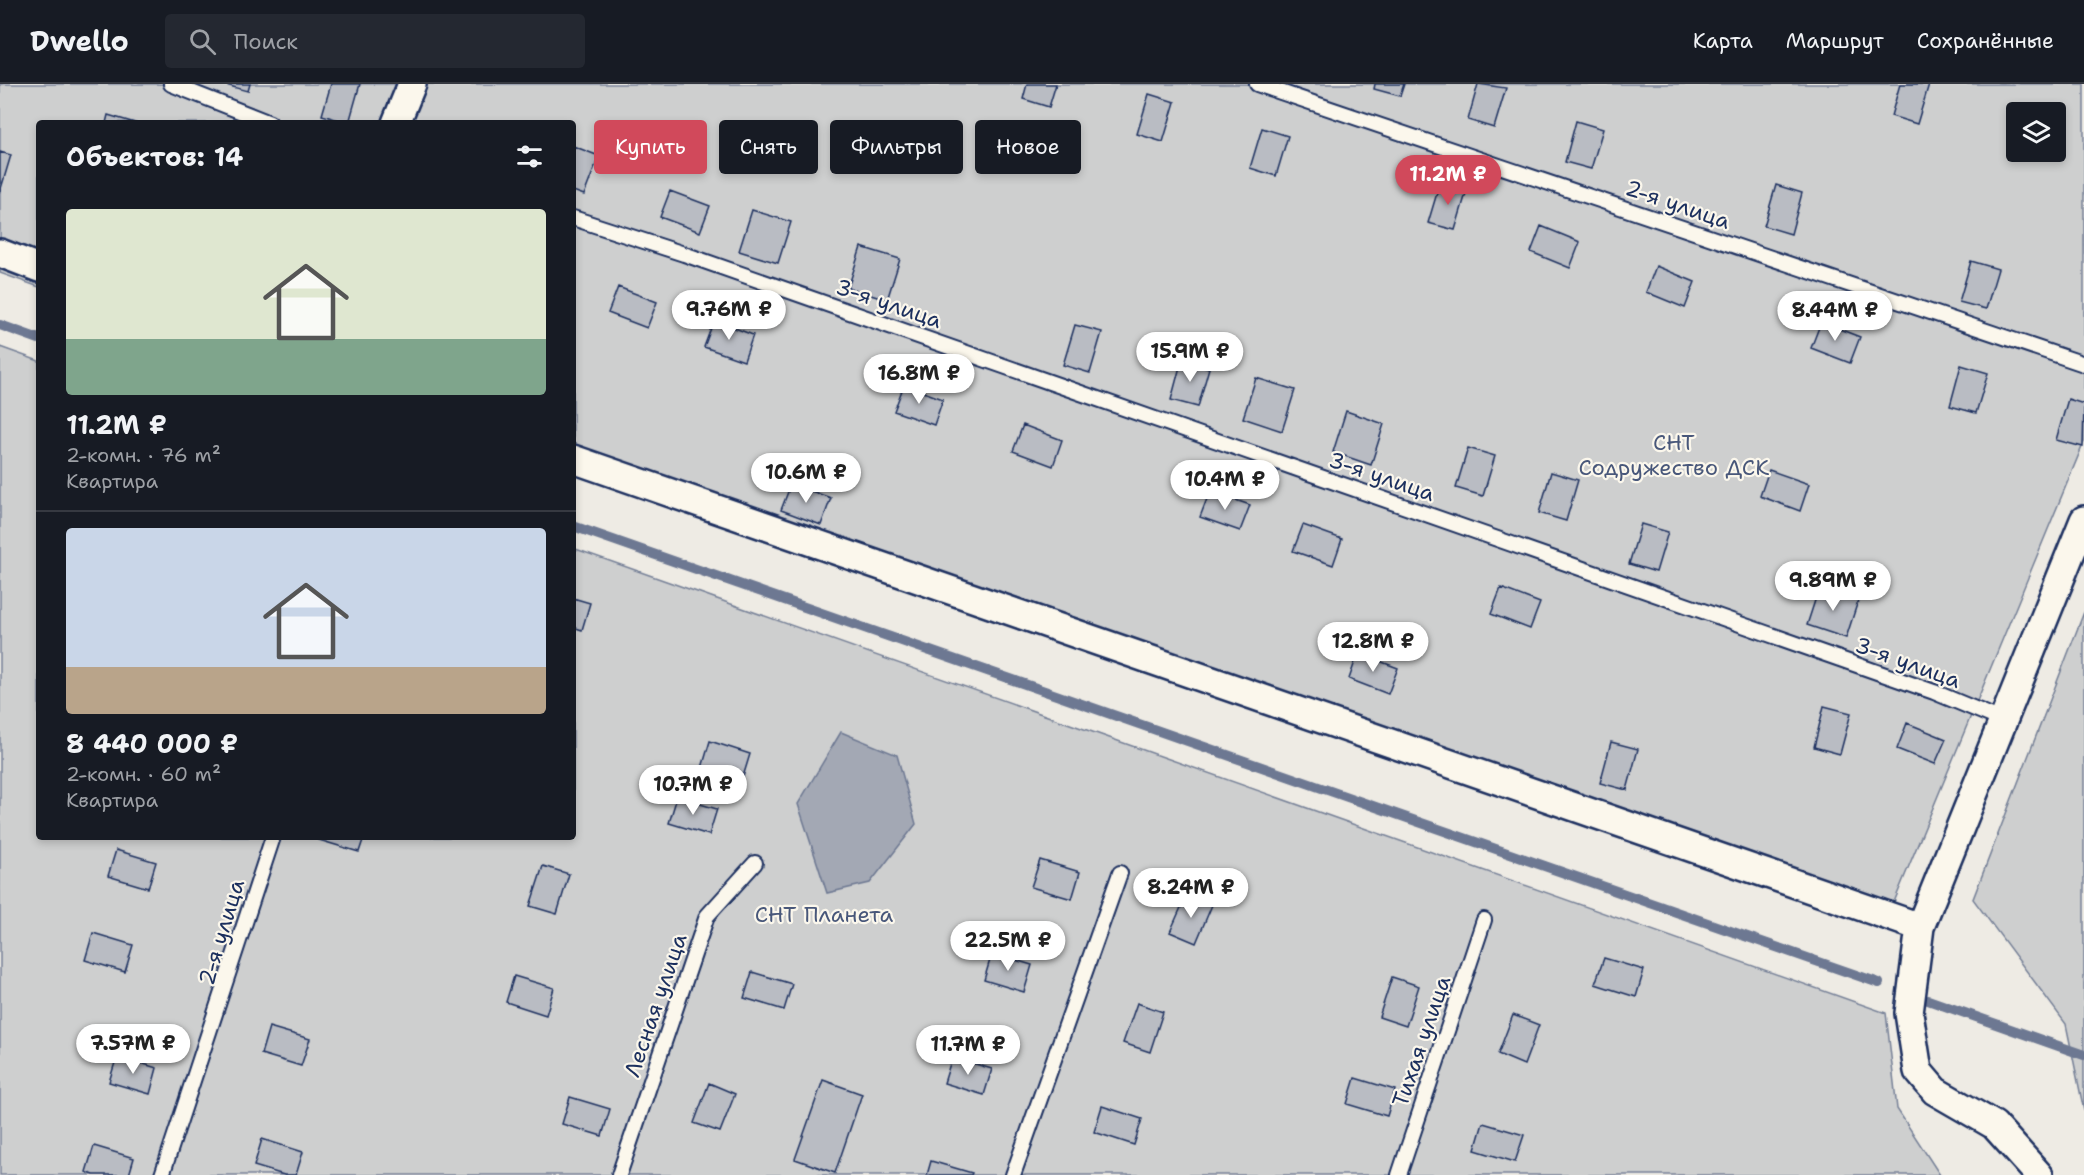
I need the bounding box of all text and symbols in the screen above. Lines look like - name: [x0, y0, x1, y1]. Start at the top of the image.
- search box: [165, 14, 585, 68]
- text: Dwello: [30, 22, 129, 60]
- icon: search: [186, 25, 219, 58]
- text: Поиск: [234, 27, 298, 56]
- text: Карта: [1693, 27, 1753, 55]
- text: Маршрут: [1786, 27, 1884, 55]
- text: Сохранённые: [1917, 27, 2054, 55]
- map controls: [2006, 102, 2066, 162]
- button: layers: [2006, 102, 2066, 162]
- chip: Купить: [594, 120, 707, 174]
- chip: Снять: [719, 120, 818, 174]
- chip: Фильтры: [830, 120, 963, 174]
- chip: Новое: [975, 120, 1081, 174]
- text: Объектов: 14: [66, 139, 243, 174]
- icon: filters: [513, 140, 546, 173]
- pin: 11.2M ₽: [1393, 155, 1503, 206]
- text: 11.2M ₽: [1409, 161, 1487, 187]
- street label: 2-я улица: [1622, 173, 1734, 236]
- icon: home: [252, 248, 360, 356]
- street label: 3-я улица: [832, 272, 946, 335]
- pin: 9.76M ₽: [674, 290, 784, 341]
- pin: 8.44M ₽: [1780, 291, 1890, 342]
- text: 9.76M ₽: [686, 296, 772, 322]
- text: 8.44M ₽: [1791, 297, 1879, 323]
- pin: 15.9M ₽: [1135, 332, 1245, 383]
- text: 15.9M ₽: [1150, 338, 1230, 364]
- pin: 16.8M ₽: [864, 354, 974, 405]
- text: 16.8M ₽: [878, 360, 961, 386]
- text: 11.2M ₽: [66, 407, 167, 442]
- park label: СНТ Содружество ДСК: [1579, 428, 1769, 482]
- text: 2-комн. · 76 m²: [66, 442, 221, 468]
- street label: 3-я улица: [1325, 445, 1439, 508]
- pin: 10.6M ₽: [751, 453, 861, 504]
- text: 10.6M ₽: [765, 459, 847, 485]
- pin: 10.4M ₽: [1170, 460, 1280, 511]
- text: 10.4M ₽: [1184, 466, 1266, 492]
- text: Квартира: [66, 468, 158, 494]
- pin: 9.89M ₽: [1778, 561, 1888, 612]
- icon: home: [252, 567, 360, 675]
- text: 9.89M ₽: [1789, 567, 1877, 593]
- pin: 12.8M ₽: [1318, 622, 1428, 673]
- text: 12.8M ₽: [1331, 628, 1415, 654]
- street label: 3-я улица: [1851, 630, 1965, 695]
- text: 8 440 000 ₽: [66, 726, 238, 761]
- text: 2-комн. · 60 m²: [66, 761, 221, 787]
- pin: 10.7M ₽: [638, 765, 748, 816]
- text: 10.7M ₽: [653, 771, 733, 797]
- text: Квартира: [66, 787, 158, 813]
- pin: 8.24M ₽: [1136, 868, 1246, 919]
- text: 8.24M ₽: [1147, 874, 1235, 900]
- street label: 2-я улица: [192, 876, 251, 988]
- park label: СНТ Планета: [755, 900, 894, 929]
- pin: 22.5M ₽: [953, 921, 1063, 972]
- text: 22.5M ₽: [964, 927, 1052, 953]
- street label: Лесная улица: [617, 929, 694, 1081]
- street label: Тихая улица: [1386, 972, 1458, 1111]
- pin: 7.57M ₽: [78, 1024, 188, 1075]
- pin: 11.7M ₽: [913, 1025, 1023, 1076]
- text: 7.57M ₽: [90, 1030, 176, 1056]
- text: 11.7M ₽: [930, 1031, 1006, 1057]

